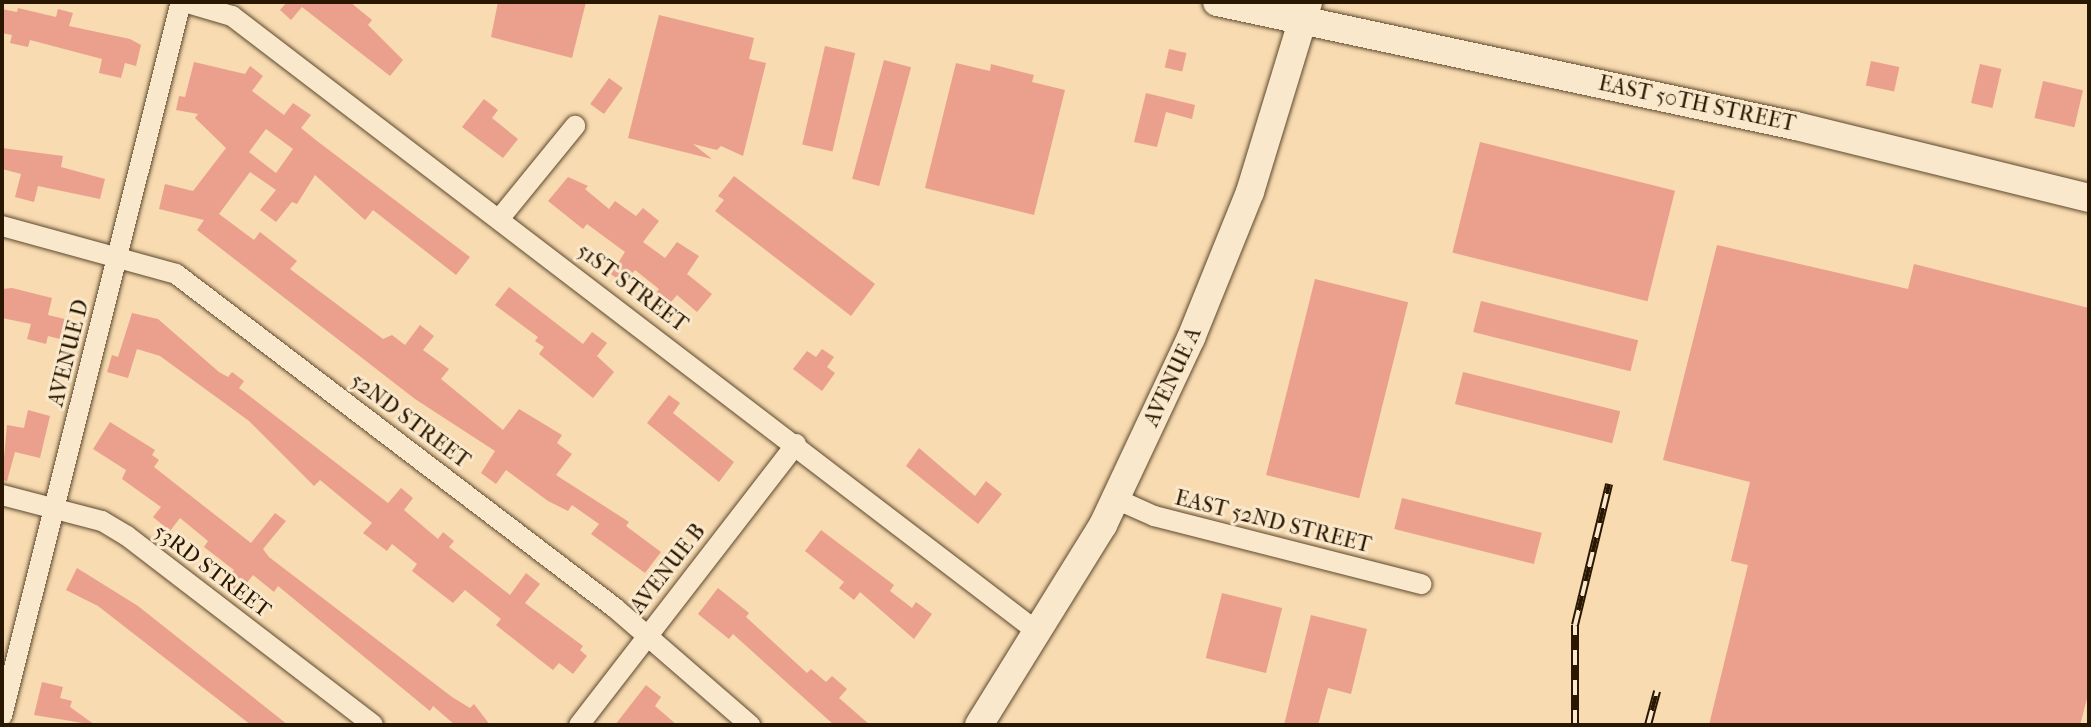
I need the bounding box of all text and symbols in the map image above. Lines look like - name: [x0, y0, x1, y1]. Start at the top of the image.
- street label: EAST 50TH STREET: [1596, 70, 1798, 138]
- street label: 51ST STREET: [571, 238, 693, 338]
- street label: AVENUE D: [43, 297, 95, 409]
- street label: AVENUE A: [1138, 323, 1208, 431]
- street label: 52ND STREET: [345, 367, 475, 475]
- street label: EAST 52ND STREET: [1172, 485, 1374, 559]
- street label: 53RD STREET: [148, 518, 276, 624]
- street label: AVENUE B: [625, 519, 711, 619]

